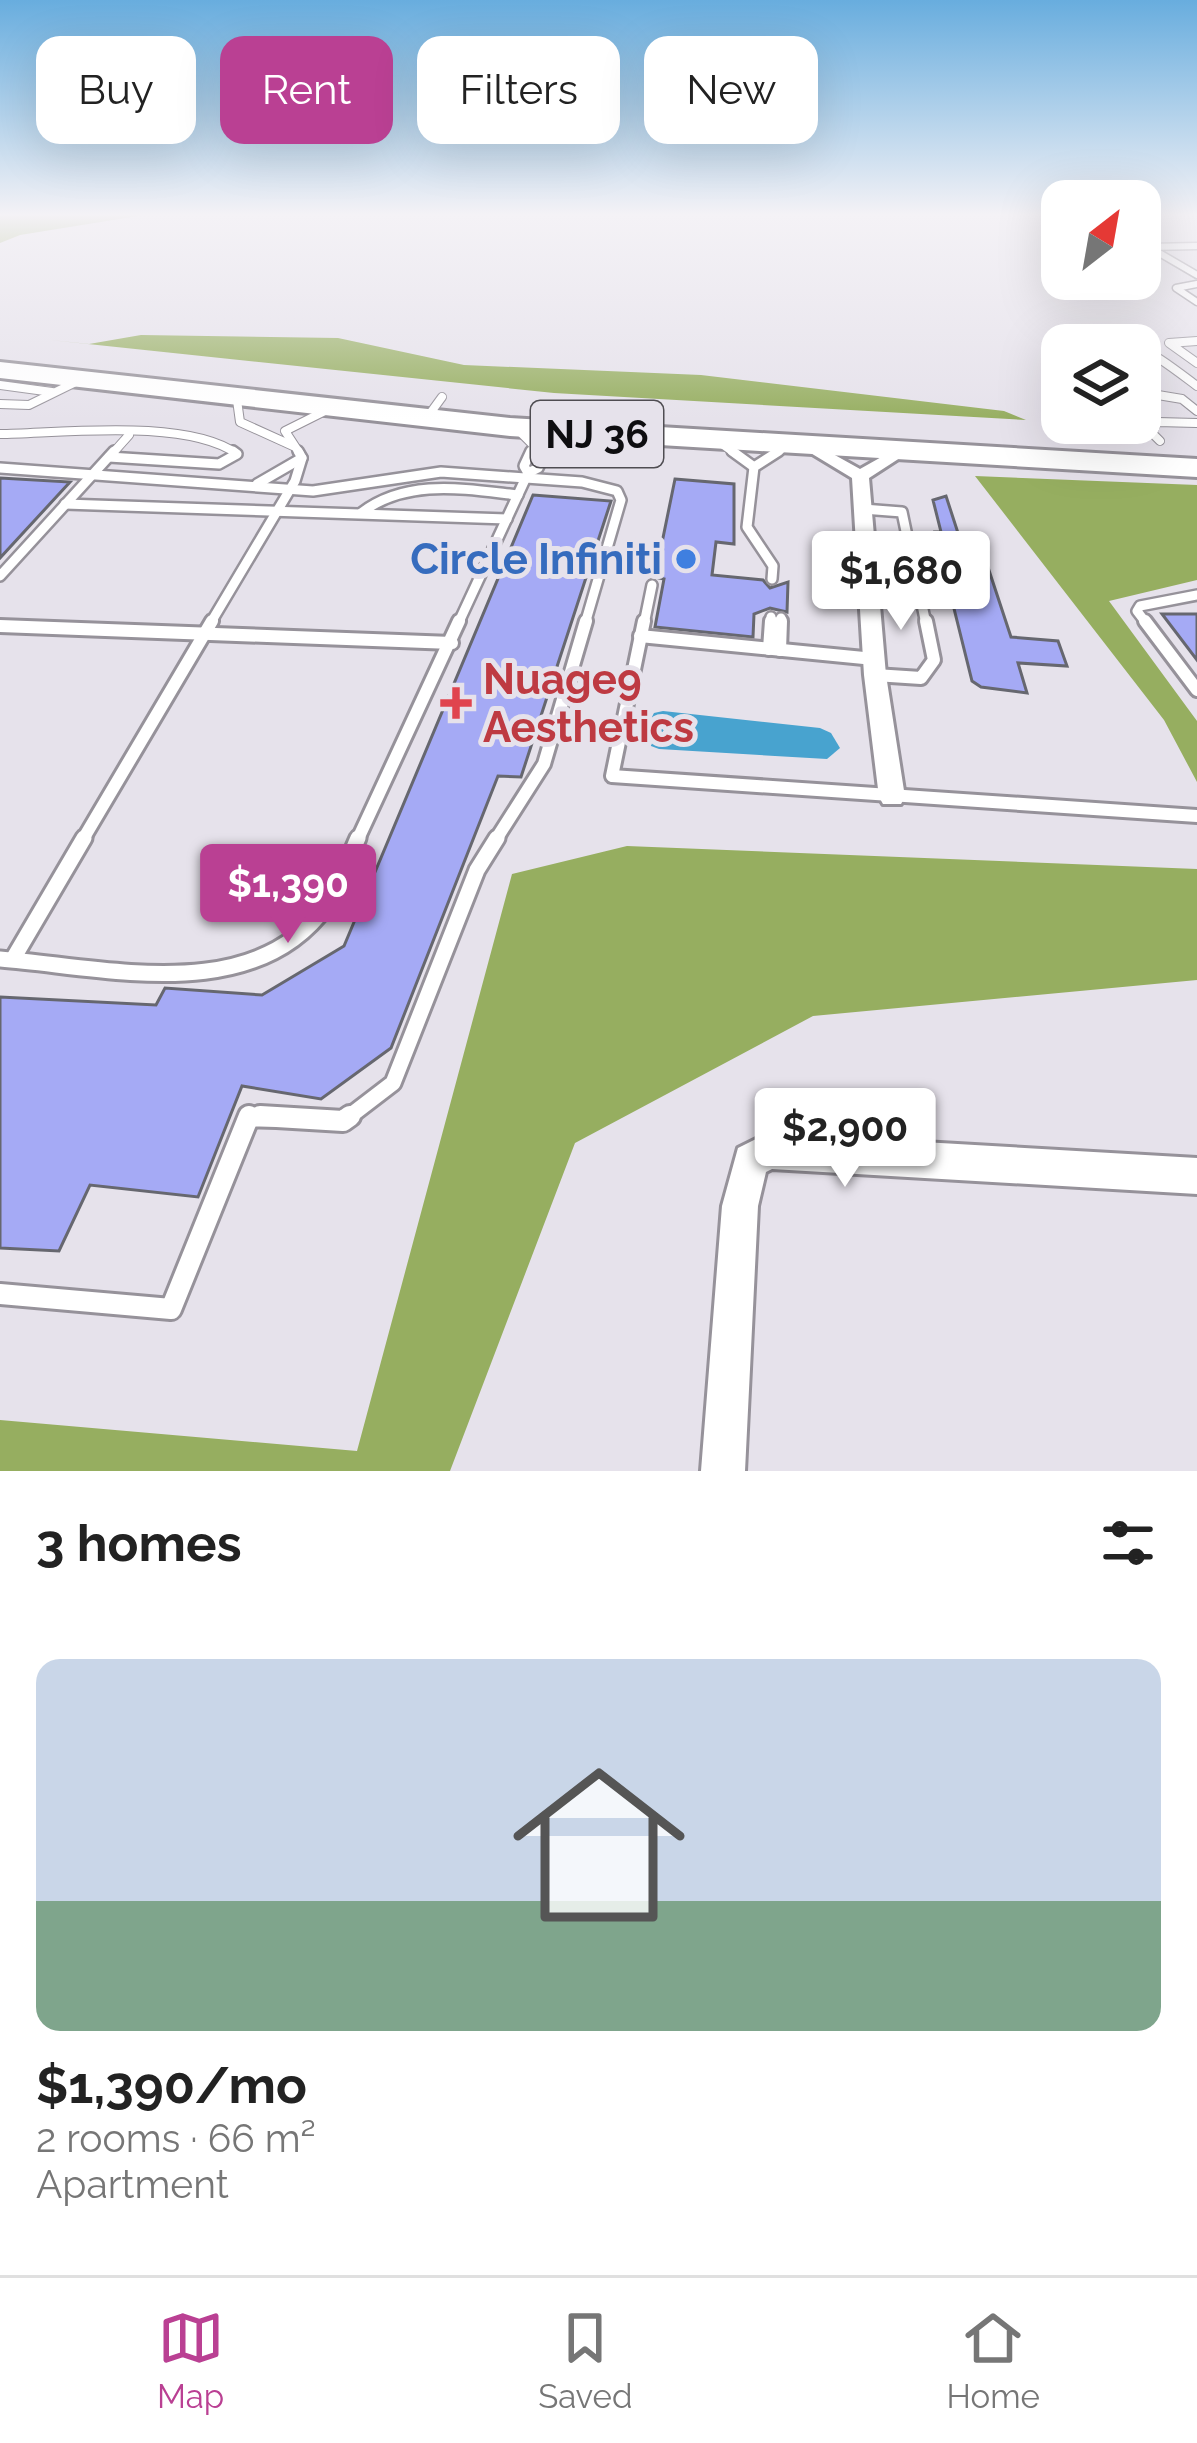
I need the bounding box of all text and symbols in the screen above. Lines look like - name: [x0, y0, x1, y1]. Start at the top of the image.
- chip: Buy: [36, 36, 196, 144]
- chip: Rent: [220, 36, 393, 144]
- chip: Filters: [417, 36, 620, 144]
- chip: New: [644, 36, 818, 144]
- north arrow: [1041, 180, 1161, 300]
- map controls: [1041, 180, 1161, 444]
- button: layers: [1041, 324, 1161, 444]
- road number: NJ 36: [531, 401, 663, 467]
- pin: $1,680: [803, 531, 999, 633]
- place label: Circle Infiniti: [410, 535, 662, 584]
- marker: Circle Infiniti: [673, 546, 699, 572]
- text: $1,680: [839, 547, 963, 593]
- place label: Nuage9 Aesthetics: [483, 655, 694, 752]
- marker: Nuage9 Aesthetics: [440, 687, 472, 719]
- pin: $1,390: [190, 844, 386, 946]
- text: $1,390: [227, 860, 349, 906]
- pin: $2,900: [747, 1088, 943, 1190]
- text: $2,900: [782, 1104, 908, 1150]
- icon: filters: [1095, 1510, 1161, 1576]
- text: 3 homes: [36, 1513, 242, 1573]
- icon: home: [491, 1737, 707, 1953]
- text: $1,390/mo: [36, 2055, 307, 2115]
- text: 2 rooms · 66 m²: [36, 2115, 316, 2161]
- text: Apartment: [36, 2161, 229, 2207]
- tab: Map: [157, 2305, 224, 2416]
- tab: Saved: [538, 2305, 633, 2416]
- tab: Home: [947, 2305, 1040, 2416]

